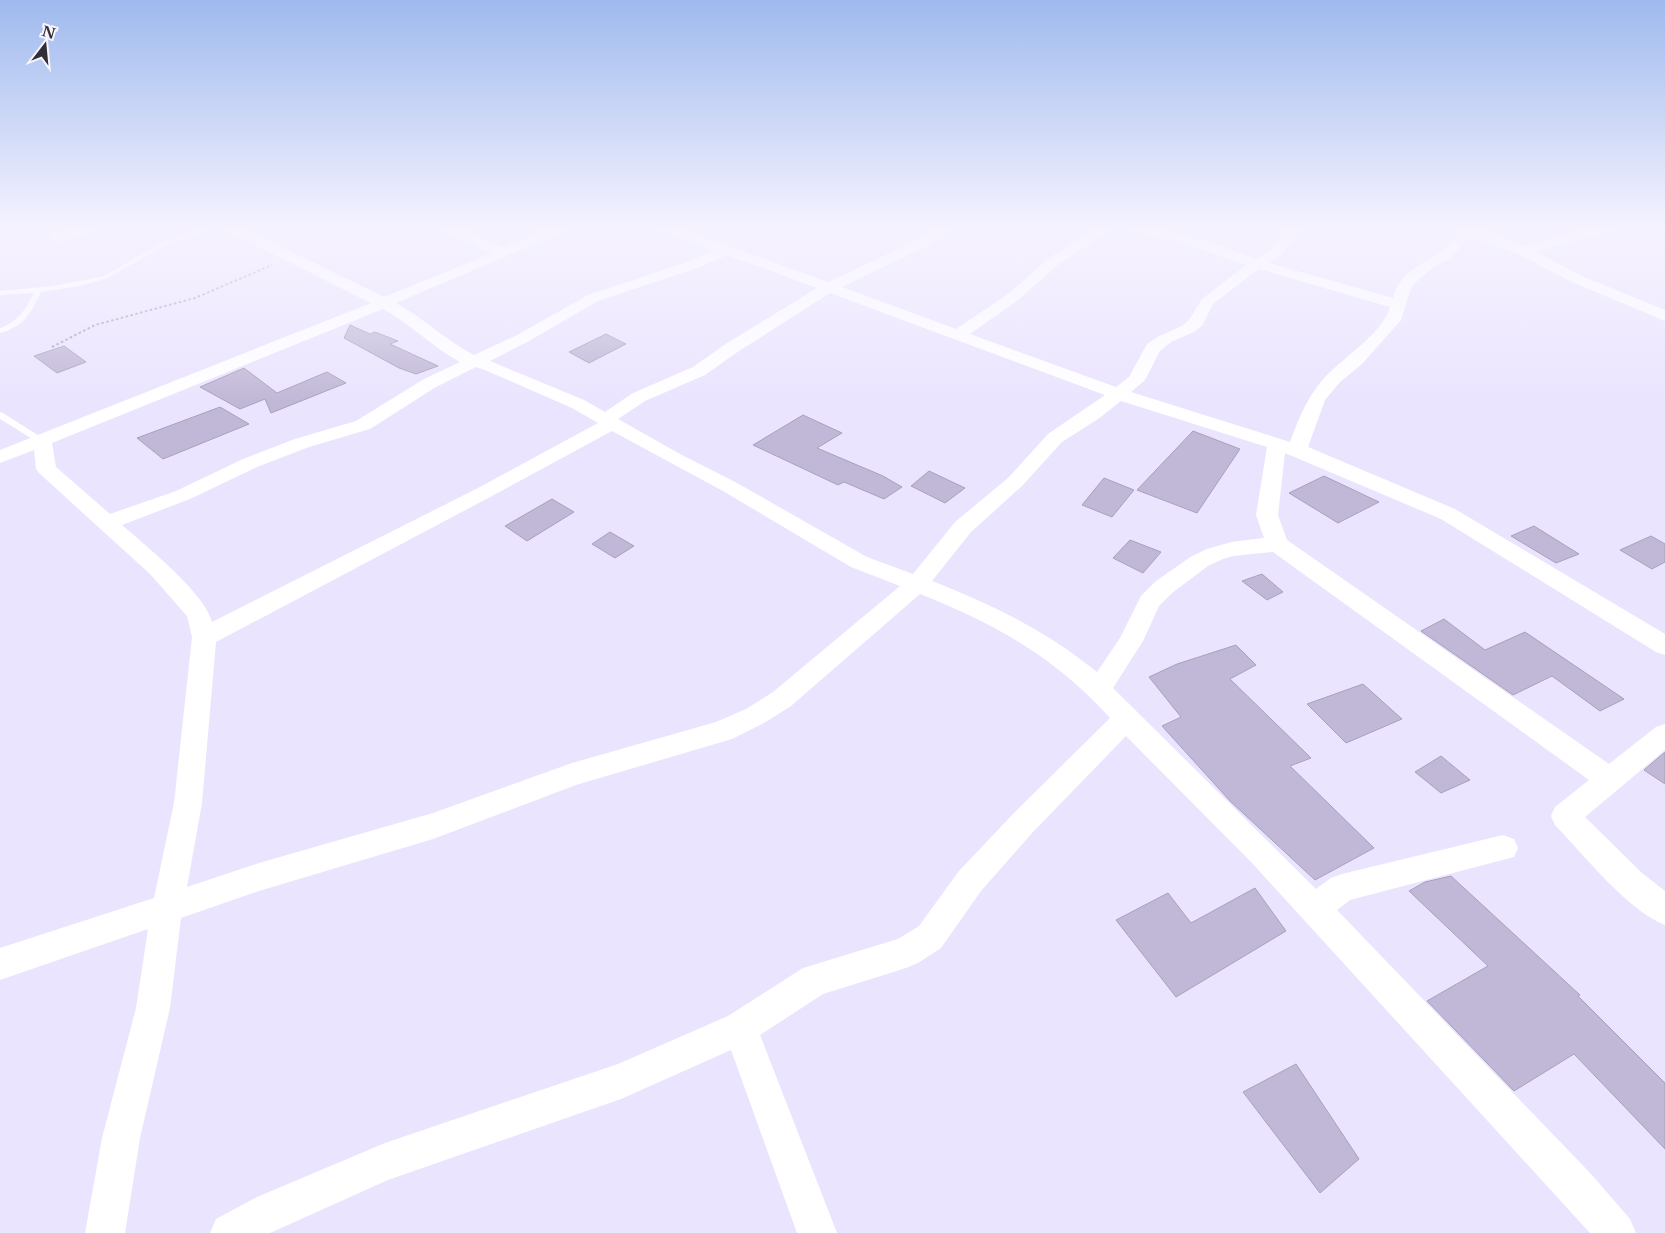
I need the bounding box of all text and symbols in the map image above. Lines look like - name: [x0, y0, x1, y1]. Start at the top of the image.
- north arrow: [20, 20, 70, 70]
- text: N: [40, 22, 57, 43]

